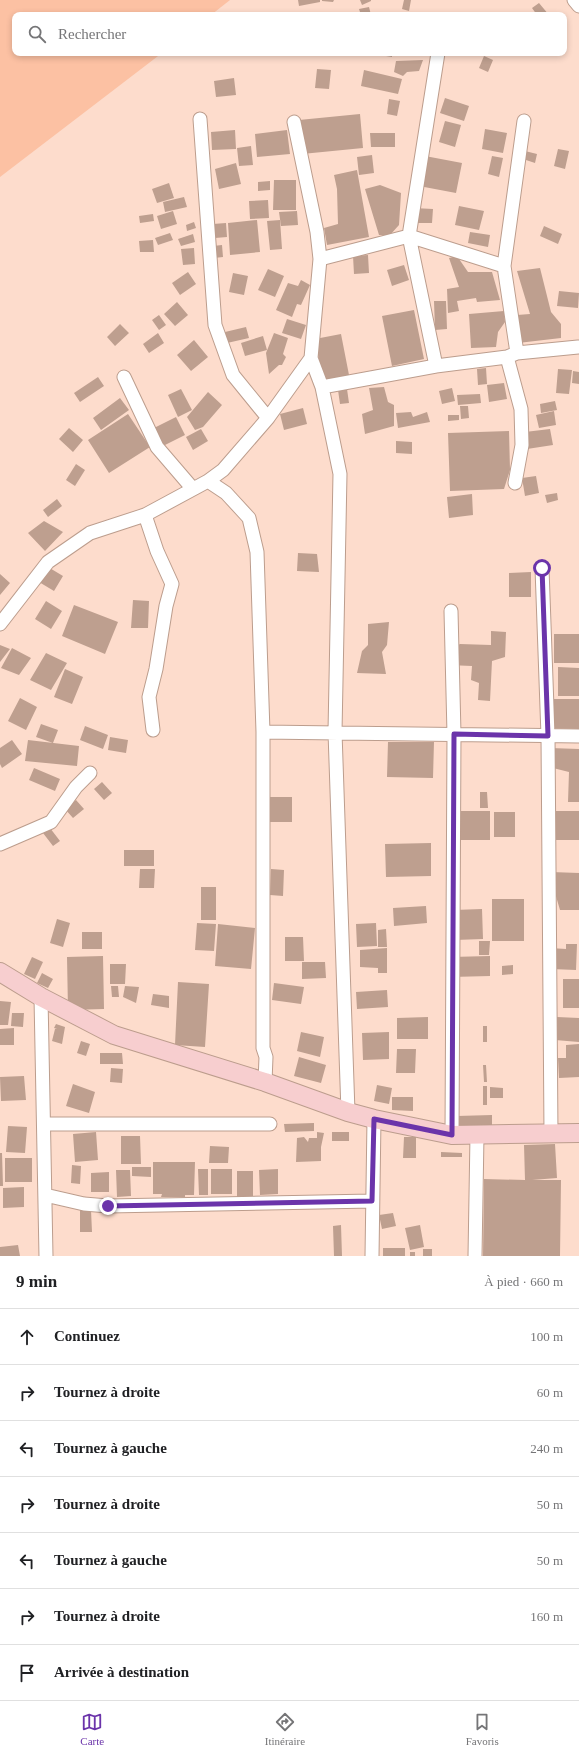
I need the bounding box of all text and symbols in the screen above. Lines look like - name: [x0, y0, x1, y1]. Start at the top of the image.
- search box: [12, 12, 567, 56]
- icon: search: [26, 23, 48, 45]
- text: Rechercher: [58, 26, 126, 42]
- route start: [533, 559, 551, 577]
- route end: [99, 1197, 117, 1215]
- text: 9 min: [16, 1272, 57, 1291]
- text: À pied · 660 m: [484, 1274, 563, 1289]
- icon: ahead: [16, 1326, 38, 1348]
- text: Continuez: [54, 1328, 120, 1344]
- text: 100 m: [530, 1329, 563, 1344]
- icon: right: [16, 1382, 38, 1404]
- text: Tournez à droite: [54, 1384, 160, 1400]
- text: 60 m: [537, 1385, 563, 1400]
- icon: left: [16, 1438, 38, 1460]
- text: Tournez à gauche: [54, 1440, 167, 1456]
- text: 240 m: [530, 1441, 563, 1456]
- icon: right: [16, 1494, 38, 1516]
- text: Tournez à droite: [54, 1496, 160, 1512]
- text: 50 m: [537, 1497, 563, 1512]
- icon: left: [16, 1550, 38, 1572]
- text: Tournez à gauche: [54, 1552, 167, 1568]
- text: 50 m: [537, 1553, 563, 1568]
- icon: right: [16, 1606, 38, 1628]
- text: Tournez à droite: [54, 1608, 160, 1624]
- text: 160 m: [530, 1609, 563, 1624]
- icon: arrive: [16, 1662, 38, 1684]
- text: Arrivée à destination: [54, 1664, 189, 1680]
- tab: Carte: [80, 1711, 104, 1747]
- tab: Itinéraire: [265, 1711, 305, 1747]
- tab: Favoris: [466, 1711, 499, 1747]

